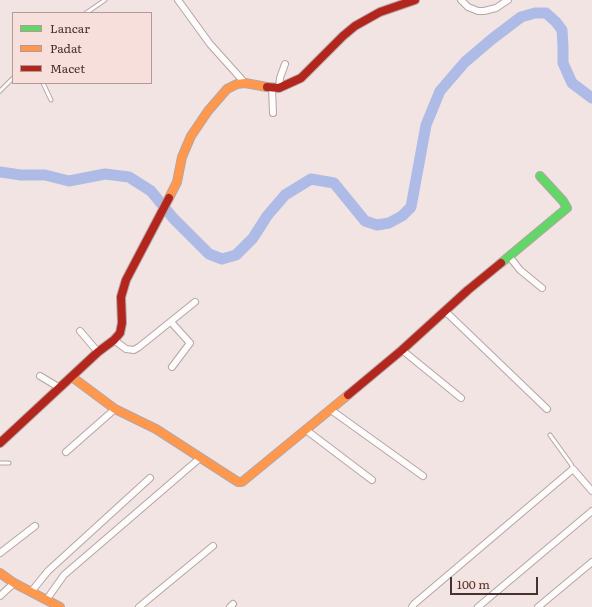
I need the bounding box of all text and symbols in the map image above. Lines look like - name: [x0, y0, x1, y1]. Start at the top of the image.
- legend: [12, 12, 152, 84]
- text: Lancar: [50, 19, 90, 37]
- text: Padat: [50, 39, 82, 57]
- text: Macet: [50, 59, 85, 77]
- scale bar: [452, 569, 540, 595]
- text: 100 m: [457, 575, 490, 593]

